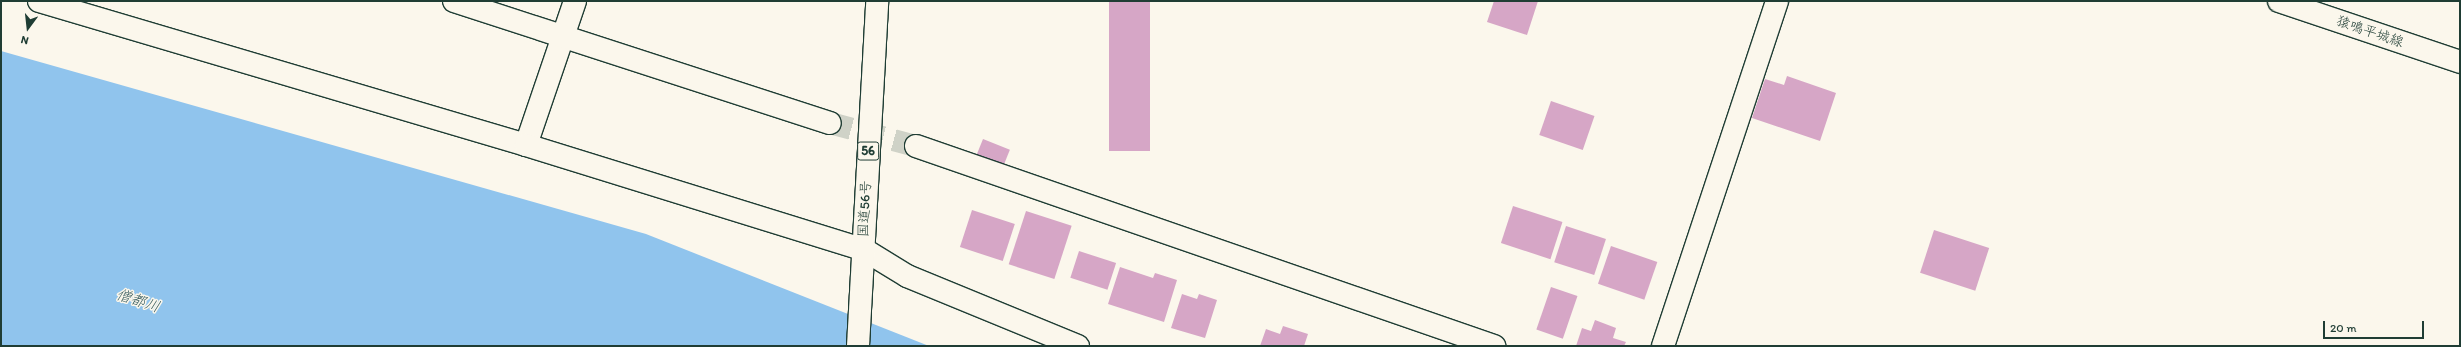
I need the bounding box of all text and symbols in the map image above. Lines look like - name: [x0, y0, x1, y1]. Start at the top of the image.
- north arrow: [8, 8, 48, 48]
- street label: 猿鳴平城線: [2334, 13, 2406, 51]
- text: N: [19, 33, 30, 47]
- road number: 56: [857, 140, 879, 162]
- street label: 国道56号: [855, 180, 875, 238]
- water label: 僧都川: [114, 285, 162, 317]
- scale bar: [2325, 313, 2426, 339]
- text: 20 m: [2330, 321, 2357, 335]

